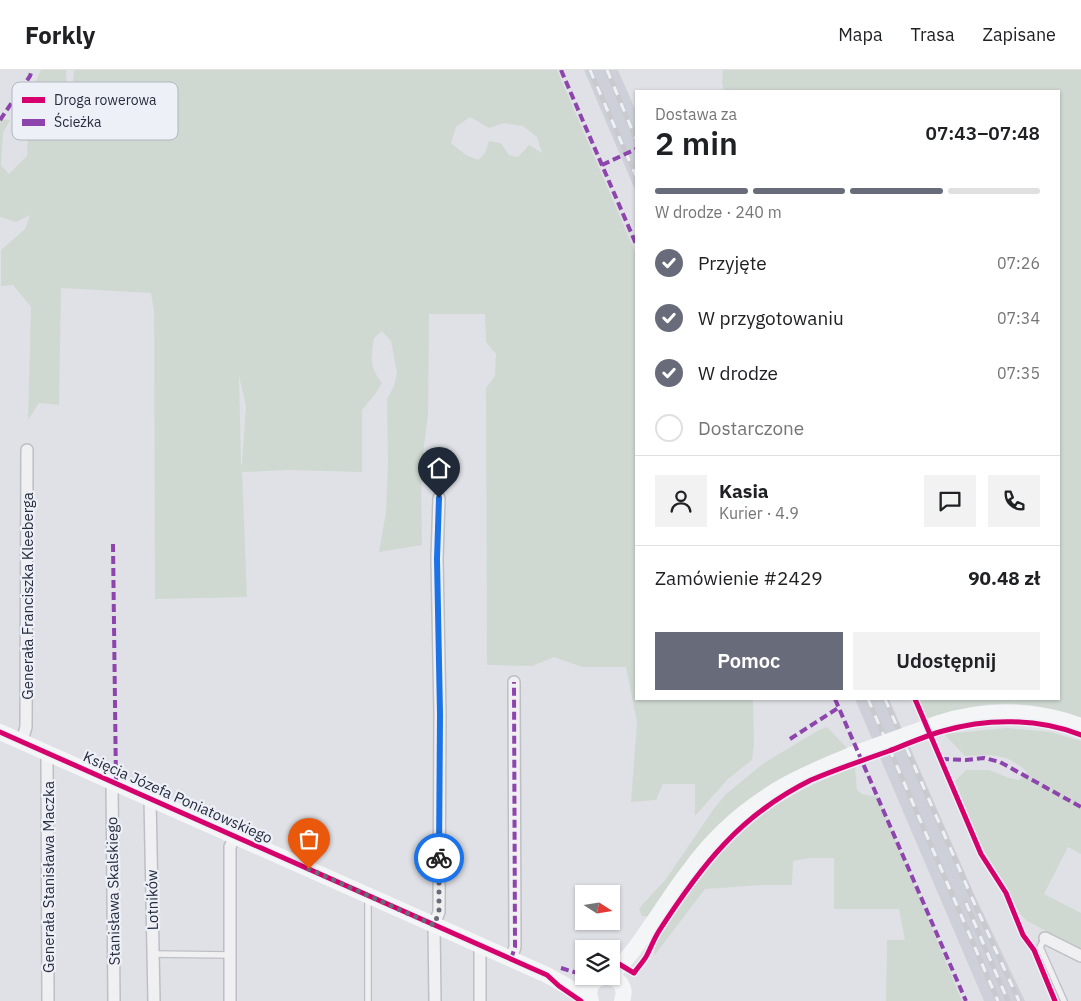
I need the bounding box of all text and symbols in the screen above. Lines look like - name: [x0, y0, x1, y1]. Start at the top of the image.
- text: Forkly: [25, 19, 95, 51]
- text: Mapa: [838, 23, 883, 46]
- text: Trasa: [911, 23, 955, 46]
- text: Zapisane: [983, 23, 1056, 46]
- legend: [12, 82, 178, 140]
- text: Droga rowerowa: [54, 91, 157, 109]
- text: Dostawa za: [655, 104, 737, 124]
- text: Ścieżka: [54, 112, 102, 131]
- text: 07:43–07:48: [926, 121, 1040, 145]
- text: 2 min: [655, 122, 738, 164]
- text: W drodze · 240 m: [655, 202, 782, 222]
- icon: check: [655, 249, 683, 277]
- text: Przyjęte: [698, 251, 767, 275]
- text: 07:26: [997, 253, 1040, 273]
- icon: check: [655, 304, 683, 332]
- text: W przygotowaniu: [698, 306, 844, 330]
- text: 07:34: [997, 308, 1040, 328]
- icon: check: [655, 359, 683, 387]
- text: W drodze: [698, 361, 778, 385]
- text: 07:35: [997, 363, 1040, 383]
- text: Dostarczone: [698, 416, 804, 440]
- pin: [418, 447, 460, 498]
- icon: home: [425, 454, 453, 482]
- button: person: [655, 475, 707, 527]
- button: chat: [924, 475, 976, 527]
- button: phone: [988, 475, 1040, 527]
- text: Kasia: [719, 479, 769, 503]
- street label: Generała Franciszka Kleeberga: [18, 492, 37, 700]
- text: Kurier · 4.9: [719, 503, 799, 523]
- text: Zamówienie #2429: [655, 566, 823, 590]
- text: 90.48 zł: [968, 566, 1040, 590]
- button: Pomoc: [655, 632, 843, 690]
- button: Udostępnij: [853, 632, 1040, 690]
- street label: Księcia Józefa Poniatowskiego: [80, 747, 276, 847]
- street label: Generała Stanisława Maczka: [39, 781, 58, 973]
- street label: Stanisława Skalskiego: [102, 816, 124, 966]
- pin: [288, 818, 330, 869]
- icon: bag: [295, 825, 323, 853]
- courier: [414, 833, 464, 883]
- icon: bike: [425, 844, 453, 872]
- street label: Lotników: [142, 869, 162, 931]
- north arrow: [575, 885, 620, 930]
- map controls: [575, 885, 620, 985]
- button: layers: [575, 940, 620, 985]

